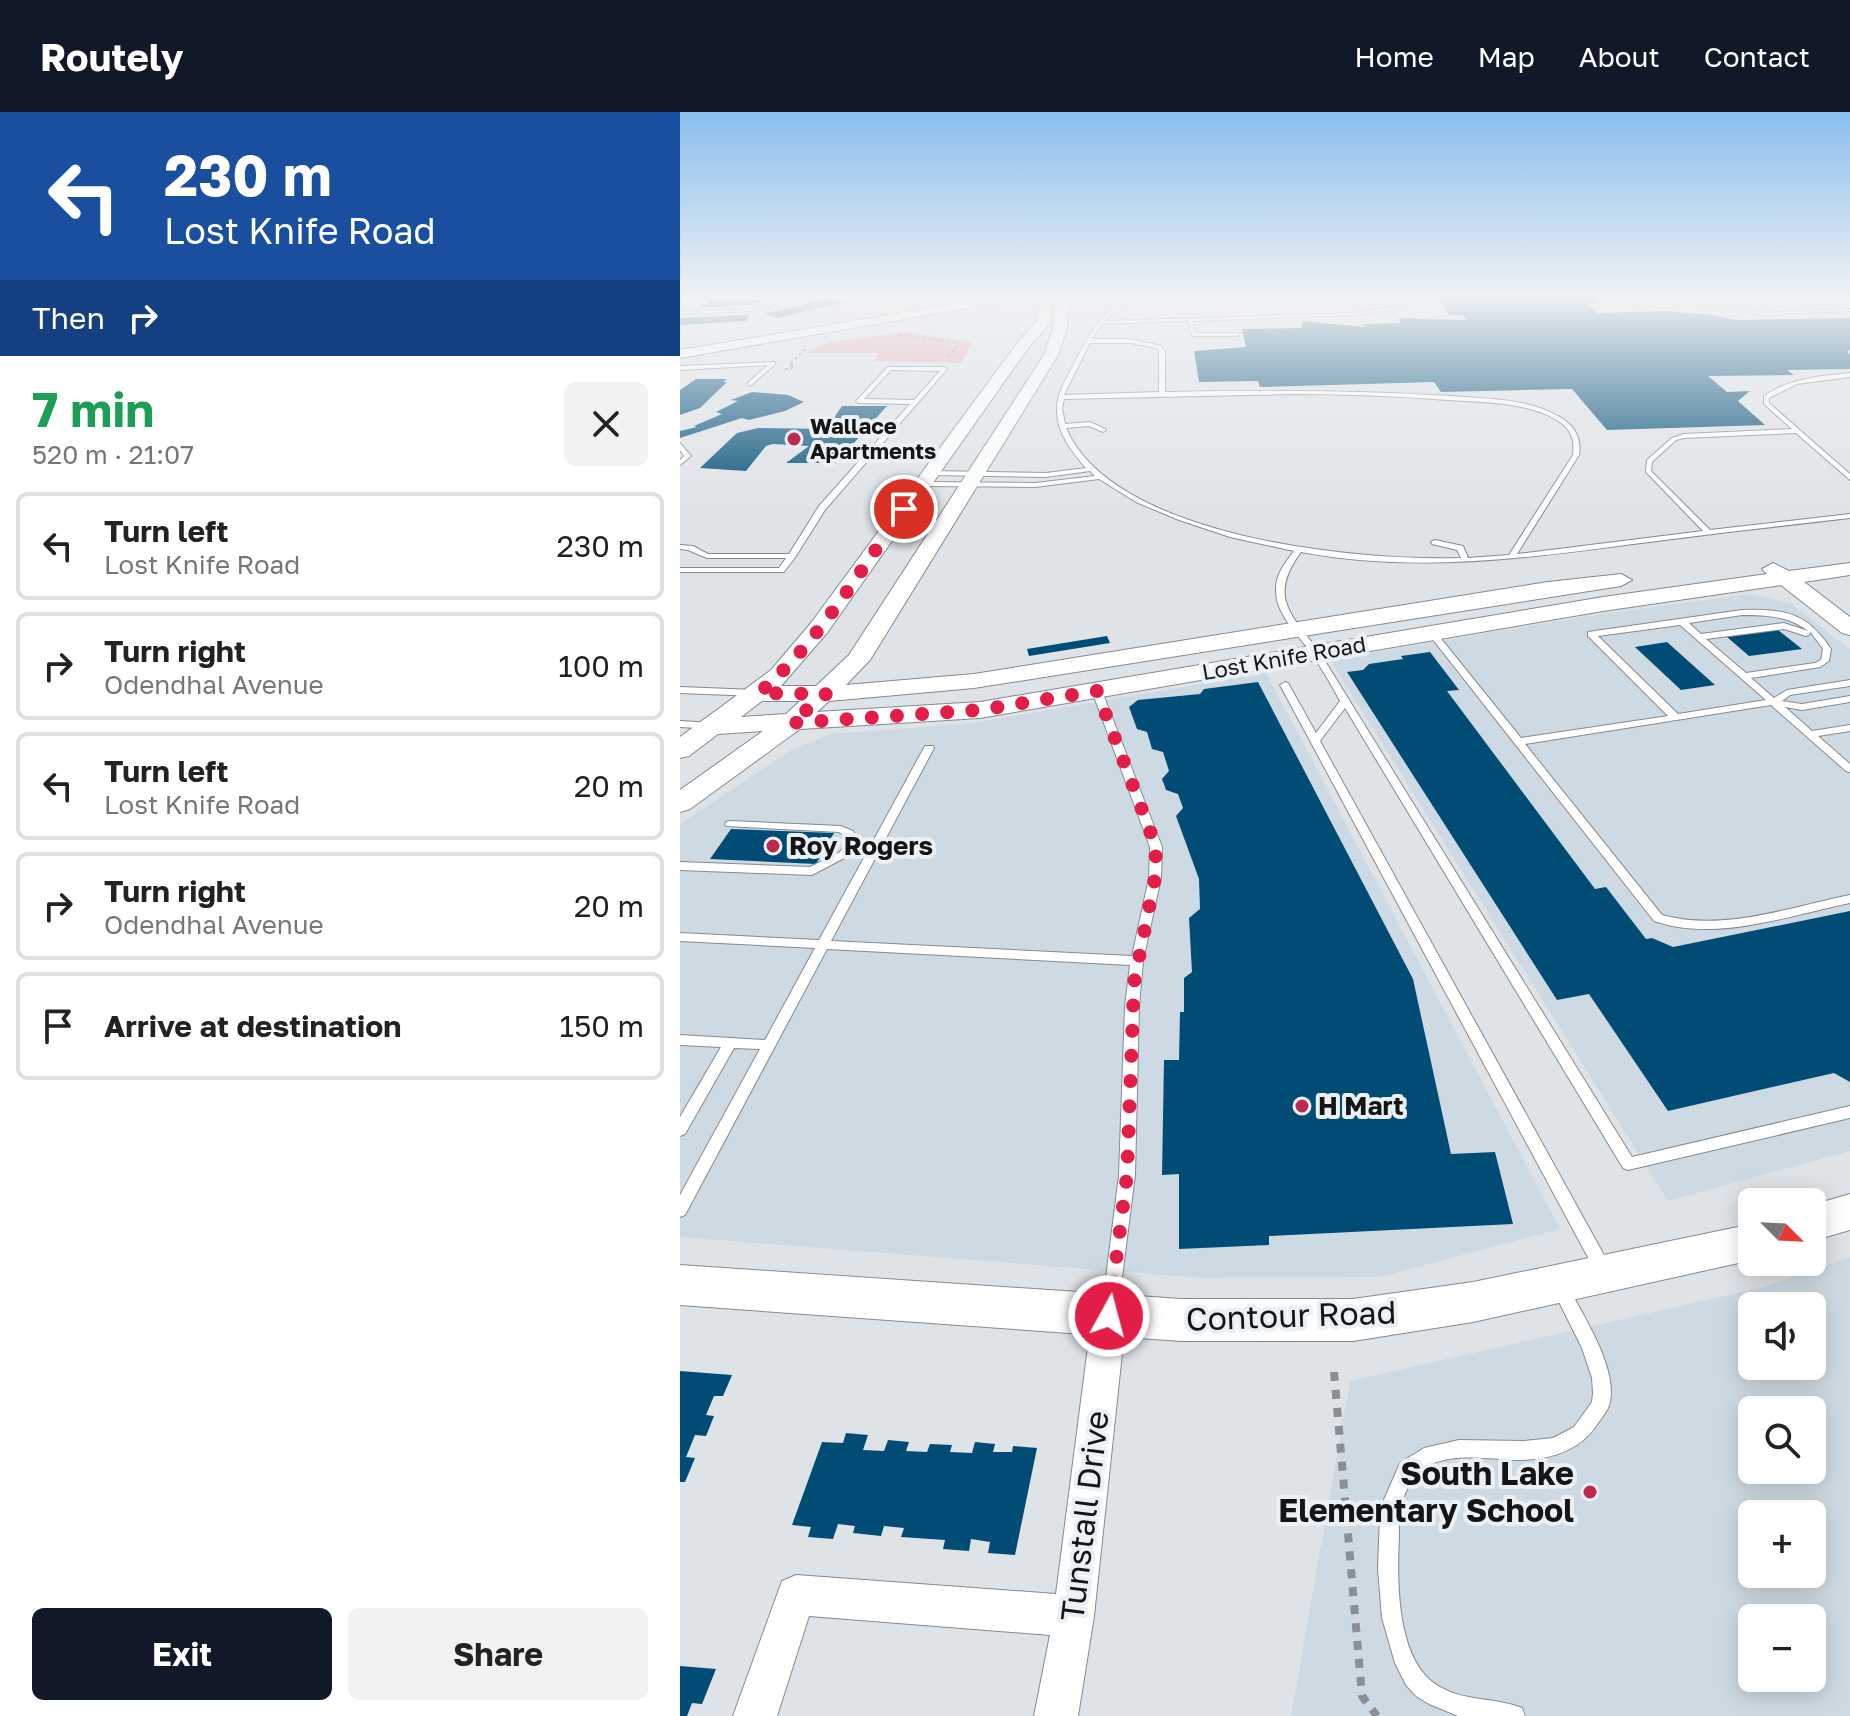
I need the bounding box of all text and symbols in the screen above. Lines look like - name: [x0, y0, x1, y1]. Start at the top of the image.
- text: Routely: [40, 34, 184, 79]
- text: Home: [1355, 40, 1434, 73]
- text: Map: [1478, 40, 1535, 73]
- text: About: [1579, 40, 1660, 73]
- text: Contact: [1704, 40, 1810, 73]
- text: 230 m: [164, 141, 332, 208]
- icon: left: [32, 144, 136, 248]
- text: Lost Knife Road: [164, 209, 436, 252]
- icon: right: [121, 296, 165, 340]
- text: Then: [32, 300, 105, 336]
- text: 7 min: [32, 380, 154, 438]
- button: close: [564, 382, 648, 466]
- place label: Wallace Apartments: [810, 412, 936, 464]
- marker: Wallace Apartments: [785, 430, 803, 448]
- text: 520 m · 21:07: [32, 439, 194, 470]
- pin: [870, 475, 938, 543]
- icon: arrive: [882, 487, 926, 531]
- text: Turn left: [104, 513, 229, 549]
- icon: left: [36, 524, 80, 568]
- text: 230 m: [556, 528, 644, 564]
- text: Lost Knife Road: [104, 549, 300, 580]
- street label: Lost Knife Road: [1200, 630, 1368, 685]
- text: Turn right: [104, 633, 246, 669]
- icon: right: [36, 644, 80, 688]
- text: 100 m: [558, 648, 644, 684]
- text: Odendhal Avenue: [104, 669, 324, 700]
- text: Turn left: [104, 753, 229, 789]
- icon: left: [36, 764, 80, 808]
- text: 20 m: [574, 768, 644, 804]
- text: Lost Knife Road: [104, 789, 300, 820]
- place label: Roy Rogers: [789, 830, 933, 861]
- marker: Roy Rogers: [764, 837, 782, 855]
- text: Turn right: [104, 873, 246, 909]
- icon: right: [36, 884, 80, 928]
- text: 20 m: [574, 888, 644, 924]
- text: Odendhal Avenue: [104, 909, 324, 940]
- icon: arrive: [36, 1004, 80, 1048]
- text: Arrive at destination: [104, 1008, 401, 1044]
- text: 150 m: [559, 1008, 644, 1044]
- place label: H Mart: [1318, 1090, 1404, 1121]
- marker: H Mart: [1293, 1097, 1311, 1115]
- north arrow: [1738, 1188, 1826, 1276]
- map controls: [1738, 1188, 1826, 1692]
- position arrow: [1067, 1274, 1151, 1358]
- street label: Contour Road: [1185, 1292, 1397, 1338]
- button: sound: [1738, 1292, 1826, 1380]
- button: search: [1738, 1396, 1826, 1484]
- street label: Tunstall Drive: [1052, 1409, 1116, 1623]
- place label: South Lake Elementary School: [1278, 1454, 1574, 1529]
- marker: South Lake Elementary School: [1581, 1483, 1599, 1501]
- button: +: [1738, 1500, 1826, 1588]
- button: −: [1738, 1604, 1826, 1692]
- button: Exit: [32, 1608, 332, 1700]
- button: Share: [348, 1608, 648, 1700]

